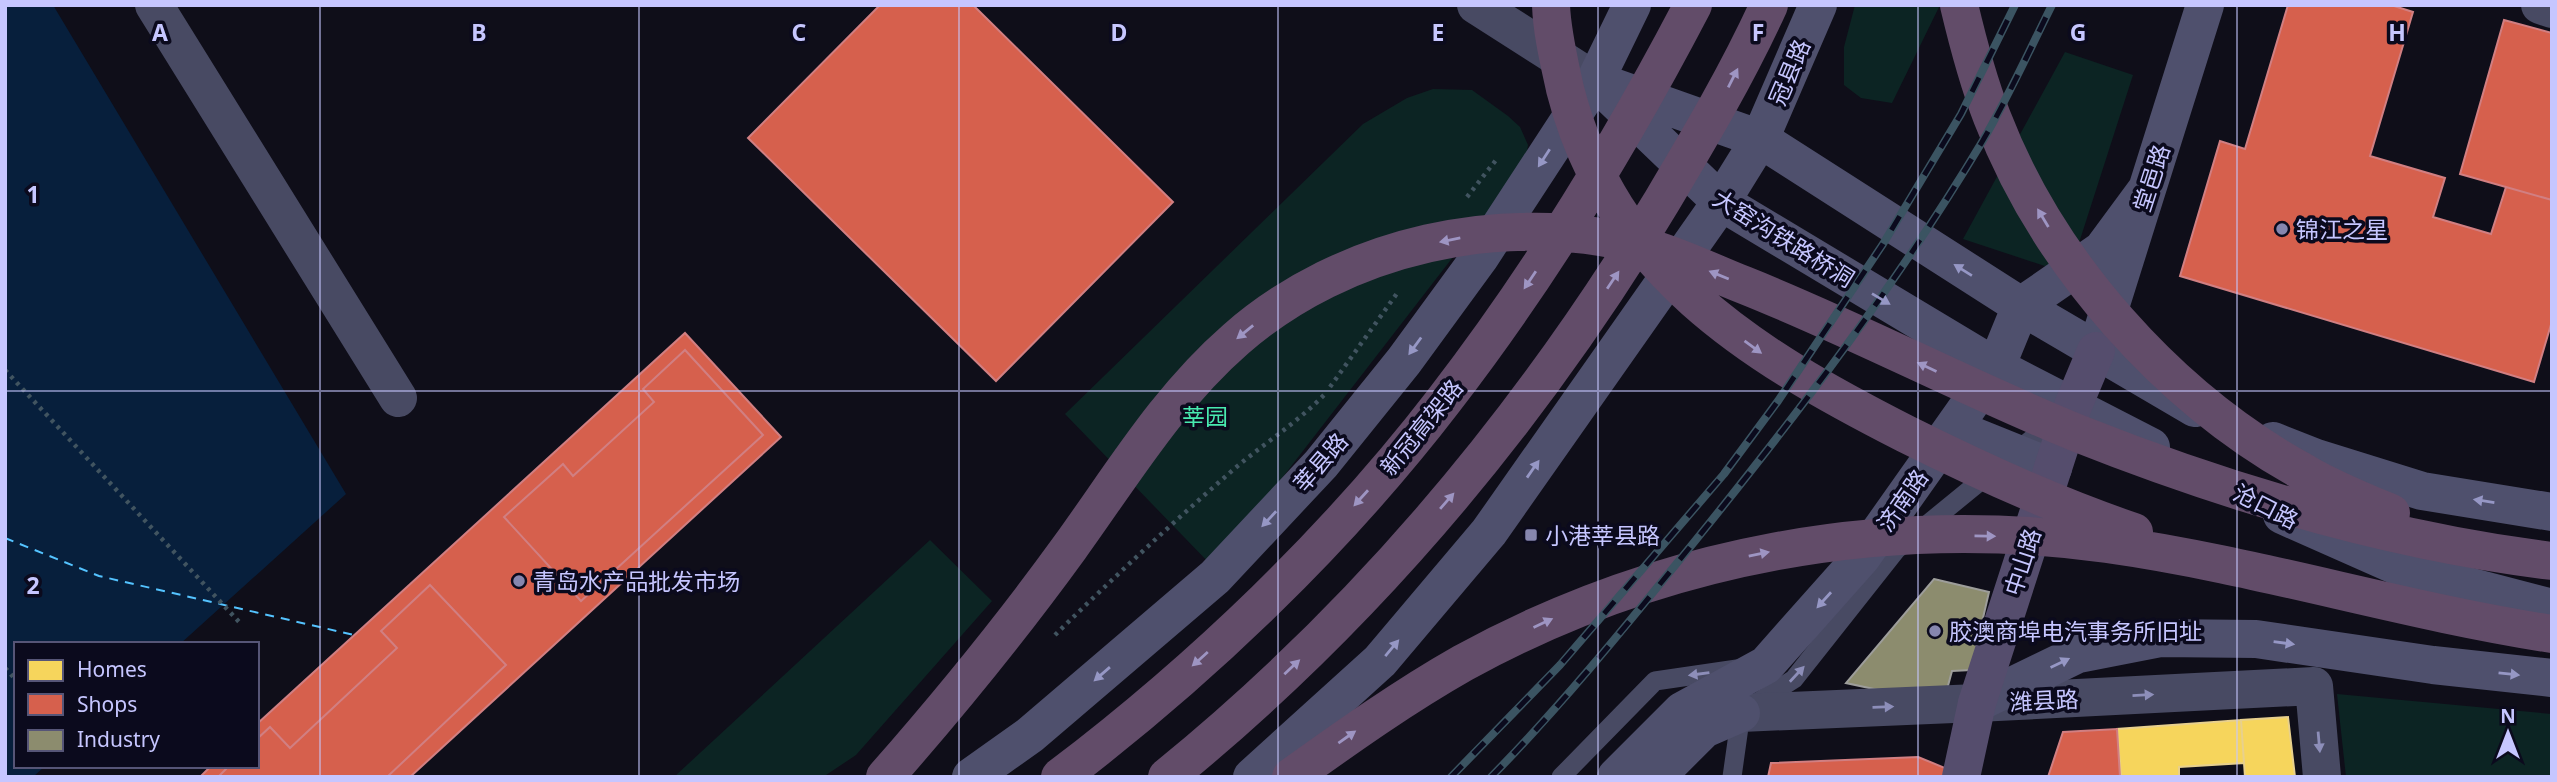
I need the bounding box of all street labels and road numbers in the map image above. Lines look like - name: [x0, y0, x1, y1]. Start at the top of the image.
- street label: 冠县路: [1761, 34, 1817, 110]
- street label: 堂邑路: [2125, 140, 2177, 216]
- street label: 大窑沟铁路桥洞: [1707, 182, 1861, 294]
- street label: 新冠高架路: [1372, 372, 1470, 482]
- street label: 莘县路: [1285, 425, 1355, 499]
- street label: 济南路: [1869, 463, 1935, 537]
- street label: 沧口路: [2228, 476, 2304, 536]
- street label: 中山路: [1996, 524, 2048, 600]
- street label: 潍县路: [2009, 682, 2079, 718]

